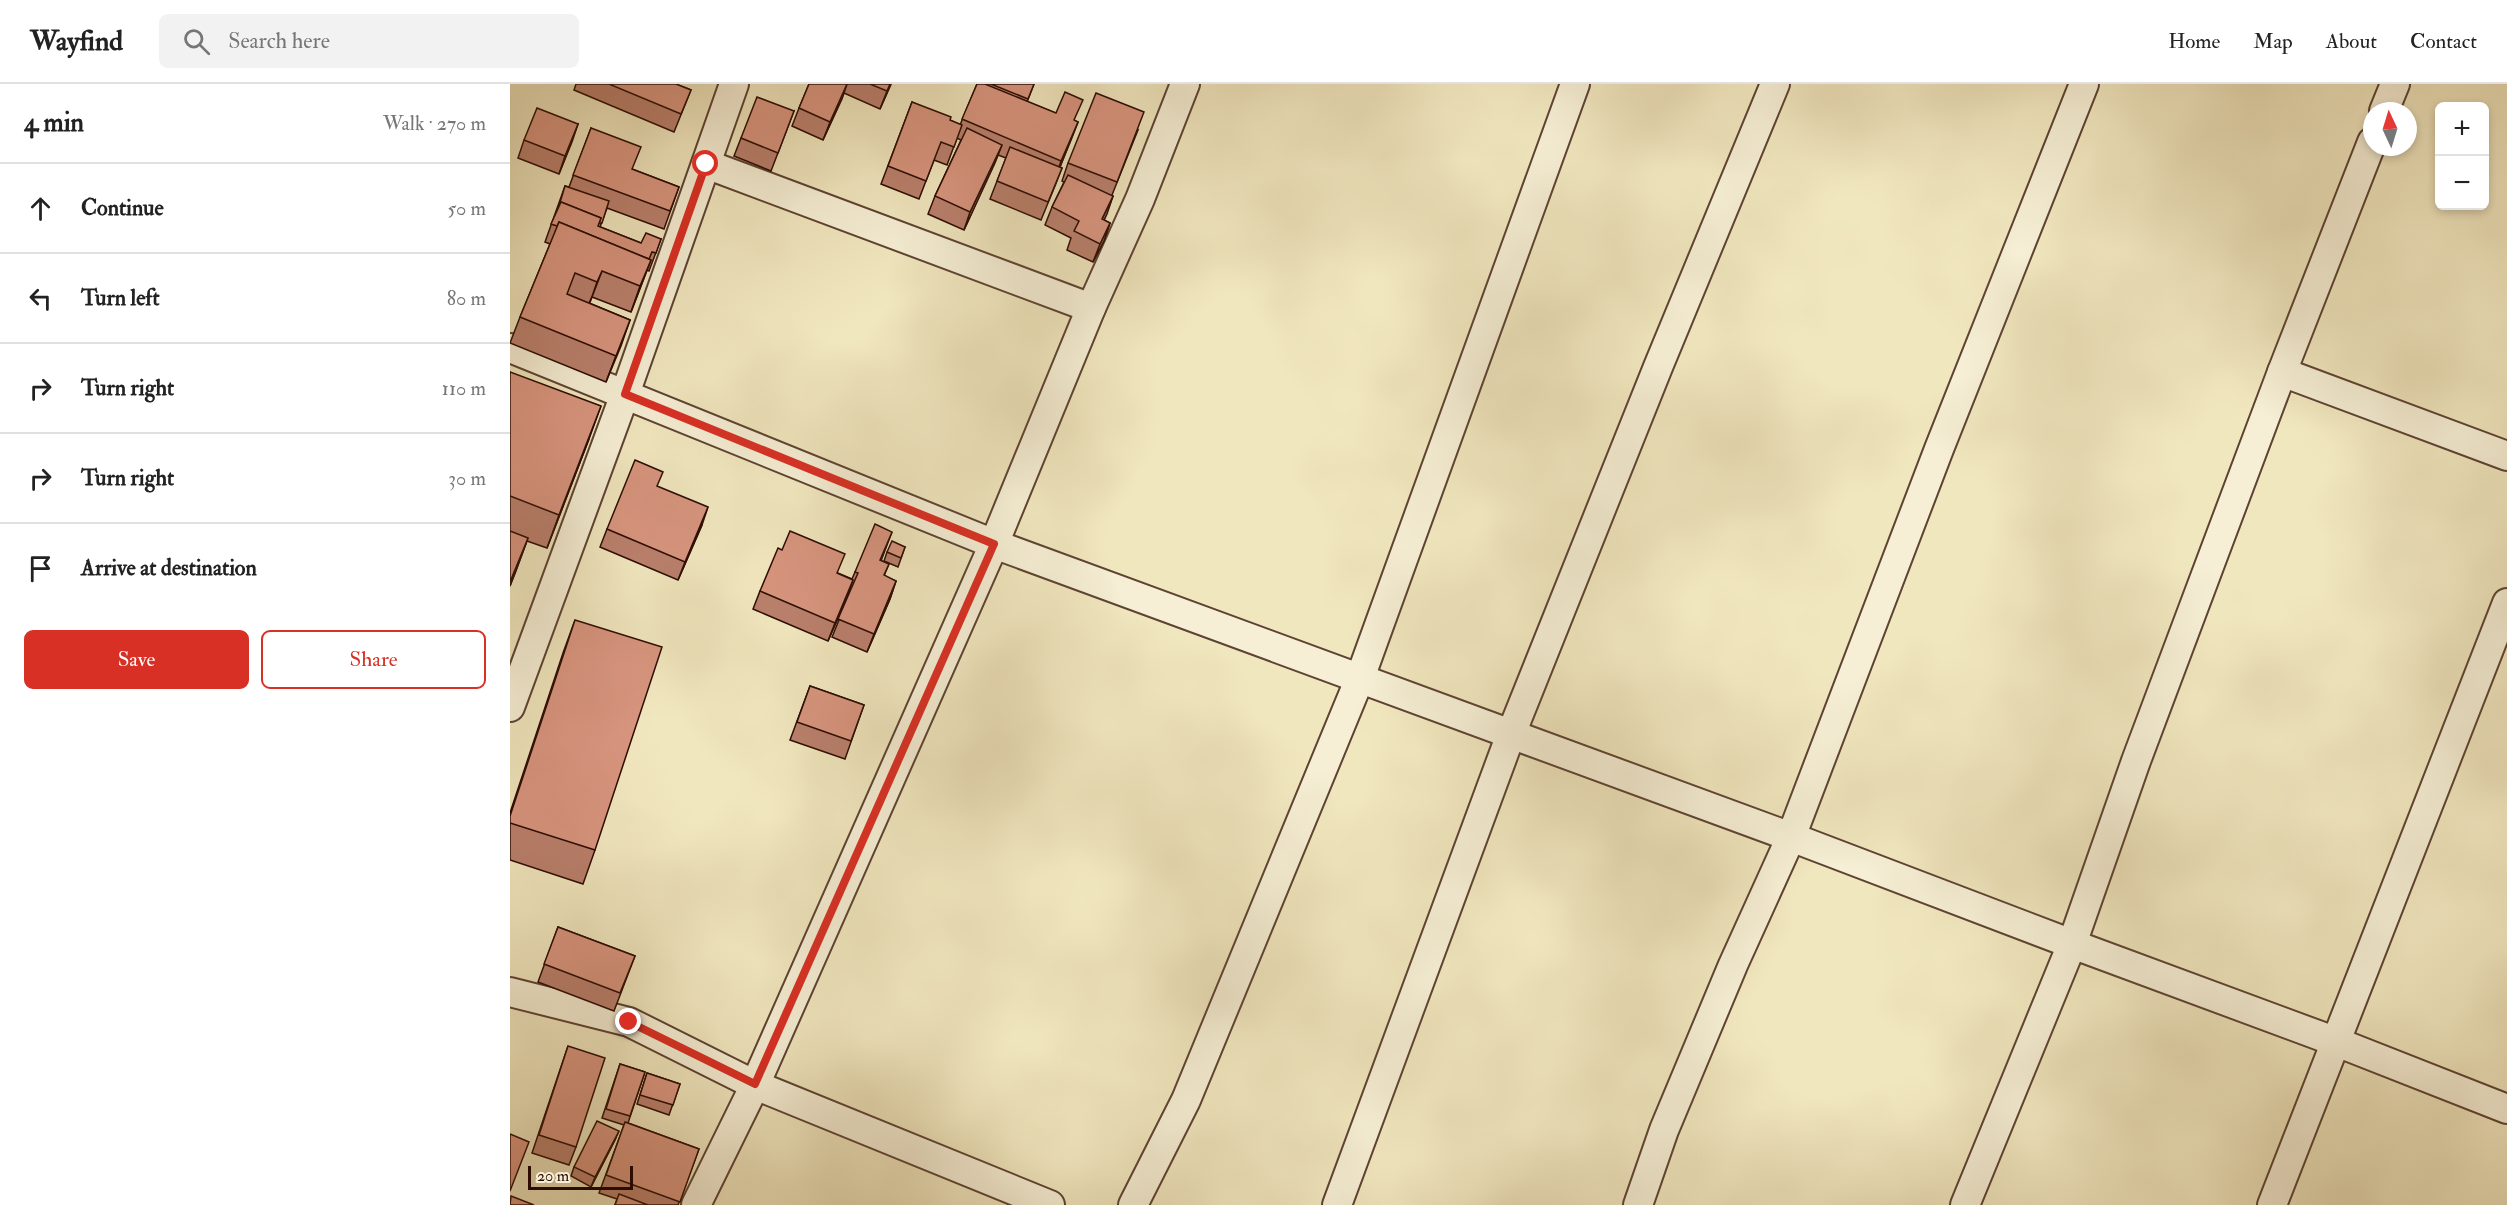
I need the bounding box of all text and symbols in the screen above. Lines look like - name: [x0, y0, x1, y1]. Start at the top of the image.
- search box: [159, 14, 579, 68]
- text: Wayfind: [30, 24, 123, 59]
- icon: search: [180, 25, 213, 58]
- text: Search here: [228, 27, 330, 55]
- text: Home: [2168, 28, 2220, 55]
- text: Map: [2253, 28, 2293, 55]
- text: About: [2326, 28, 2377, 55]
- text: Contact: [2410, 28, 2477, 55]
- north arrow: [2363, 102, 2417, 156]
- map controls: [2435, 102, 2489, 210]
- button: +: [2435, 102, 2489, 156]
- text: 4 min: [24, 107, 84, 139]
- text: Walk · 270 m: [383, 111, 486, 136]
- route start: [692, 150, 718, 176]
- button: −: [2435, 156, 2489, 210]
- icon: ahead: [24, 192, 57, 225]
- text: Continue: [81, 194, 164, 222]
- text: 50 m: [447, 196, 486, 221]
- icon: left: [24, 282, 57, 315]
- text: Turn left: [81, 284, 160, 312]
- text: 80 m: [447, 286, 486, 311]
- icon: right: [24, 372, 57, 405]
- text: Turn right: [81, 374, 174, 402]
- text: 110 m: [442, 376, 486, 401]
- icon: right: [24, 462, 57, 495]
- text: Turn right: [81, 464, 174, 492]
- text: 30 m: [448, 466, 486, 491]
- icon: arrive: [24, 552, 57, 585]
- text: Arrive at destination: [81, 554, 257, 582]
- button: Save: [24, 630, 249, 689]
- button: Share: [261, 630, 486, 689]
- route end: [615, 1008, 641, 1034]
- scale bar: [528, 1163, 633, 1190]
- text: 20 m: [537, 1166, 569, 1186]

